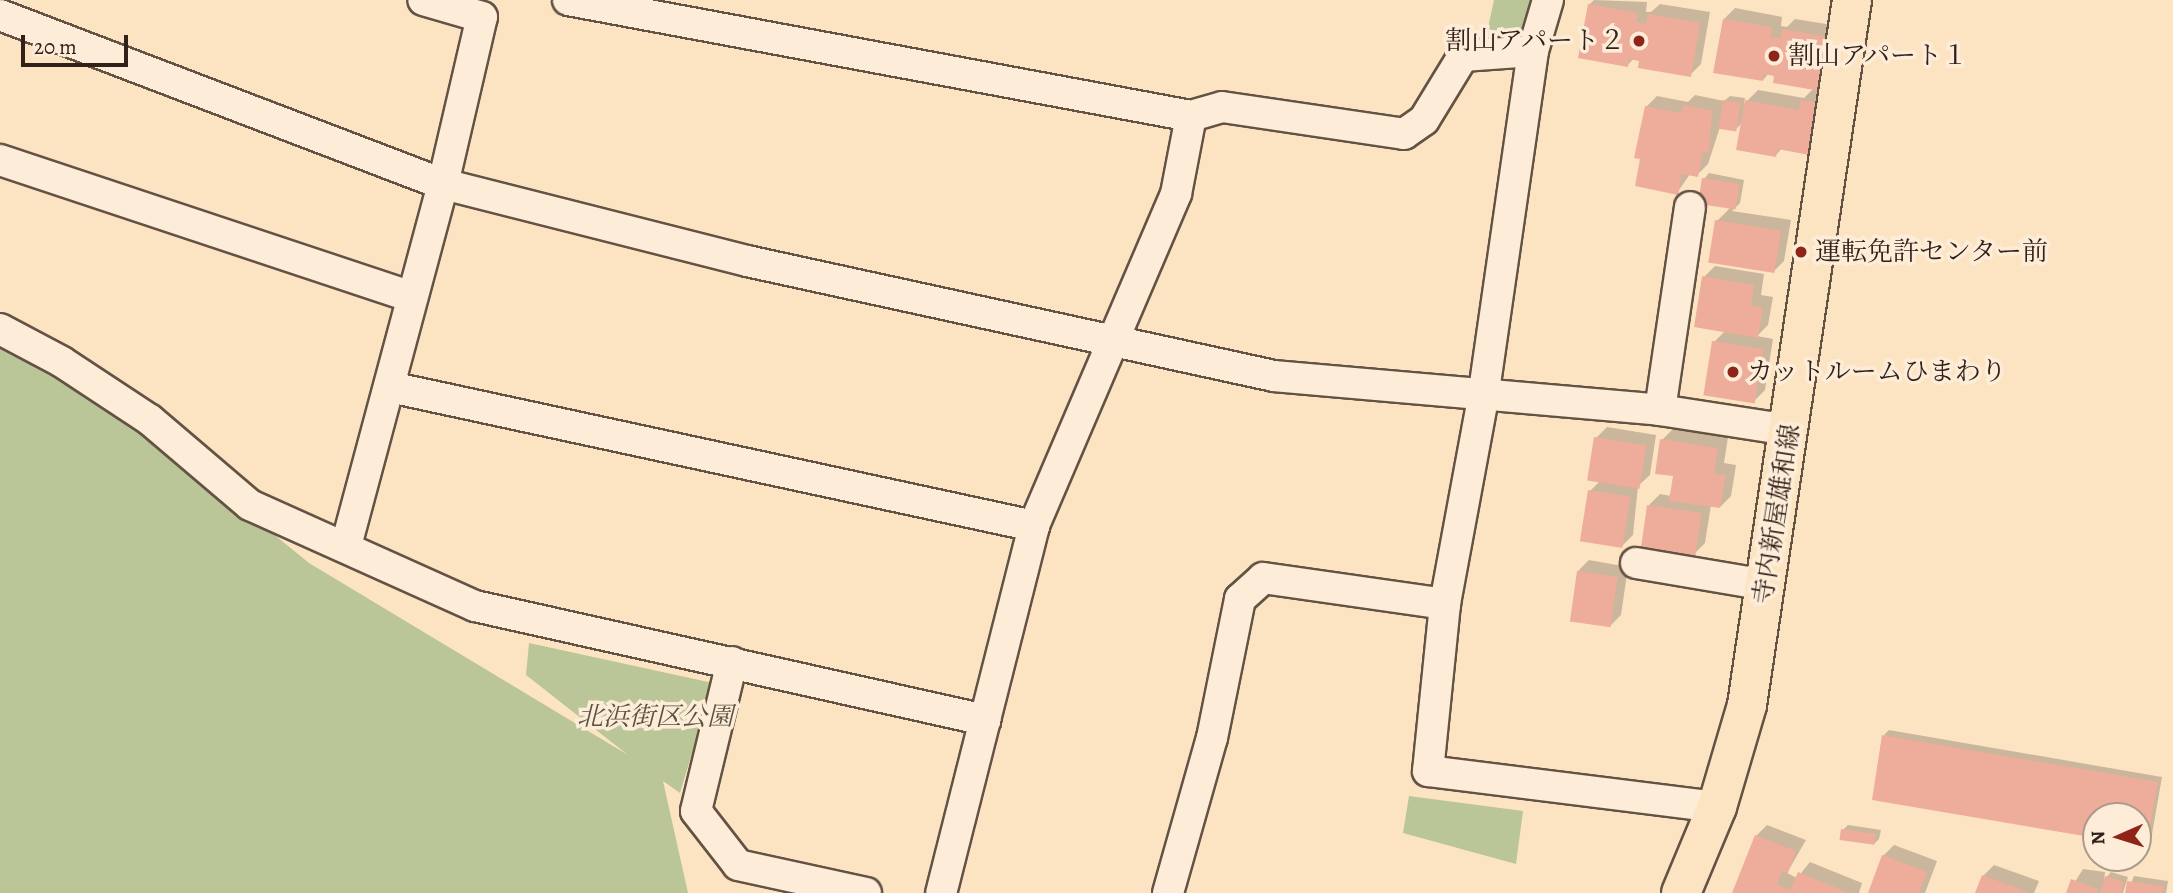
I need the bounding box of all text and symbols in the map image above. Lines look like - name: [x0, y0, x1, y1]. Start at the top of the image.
- scale bar: [24, 21, 131, 65]
- place label: 割山アパート２: [1443, 25, 1625, 57]
- text: 20 m: [34, 33, 77, 61]
- marker: 割山アパート２: [1631, 33, 1647, 49]
- place label: 割山アパート１: [1788, 40, 1970, 72]
- marker: 割山アパート１: [1766, 48, 1782, 64]
- place label: 運転免許センター前: [1815, 236, 2049, 268]
- marker: 運転免許センター前: [1793, 244, 1809, 260]
- place label: カットルームひまわり: [1747, 356, 2007, 388]
- marker: カットルームひまわり: [1725, 364, 1741, 380]
- street label: 寺内新屋雄和線: [1747, 422, 1807, 606]
- park label: 北浜街区公園: [577, 701, 733, 733]
- north arrow: [2082, 802, 2152, 872]
- text: N: [2085, 830, 2111, 846]

